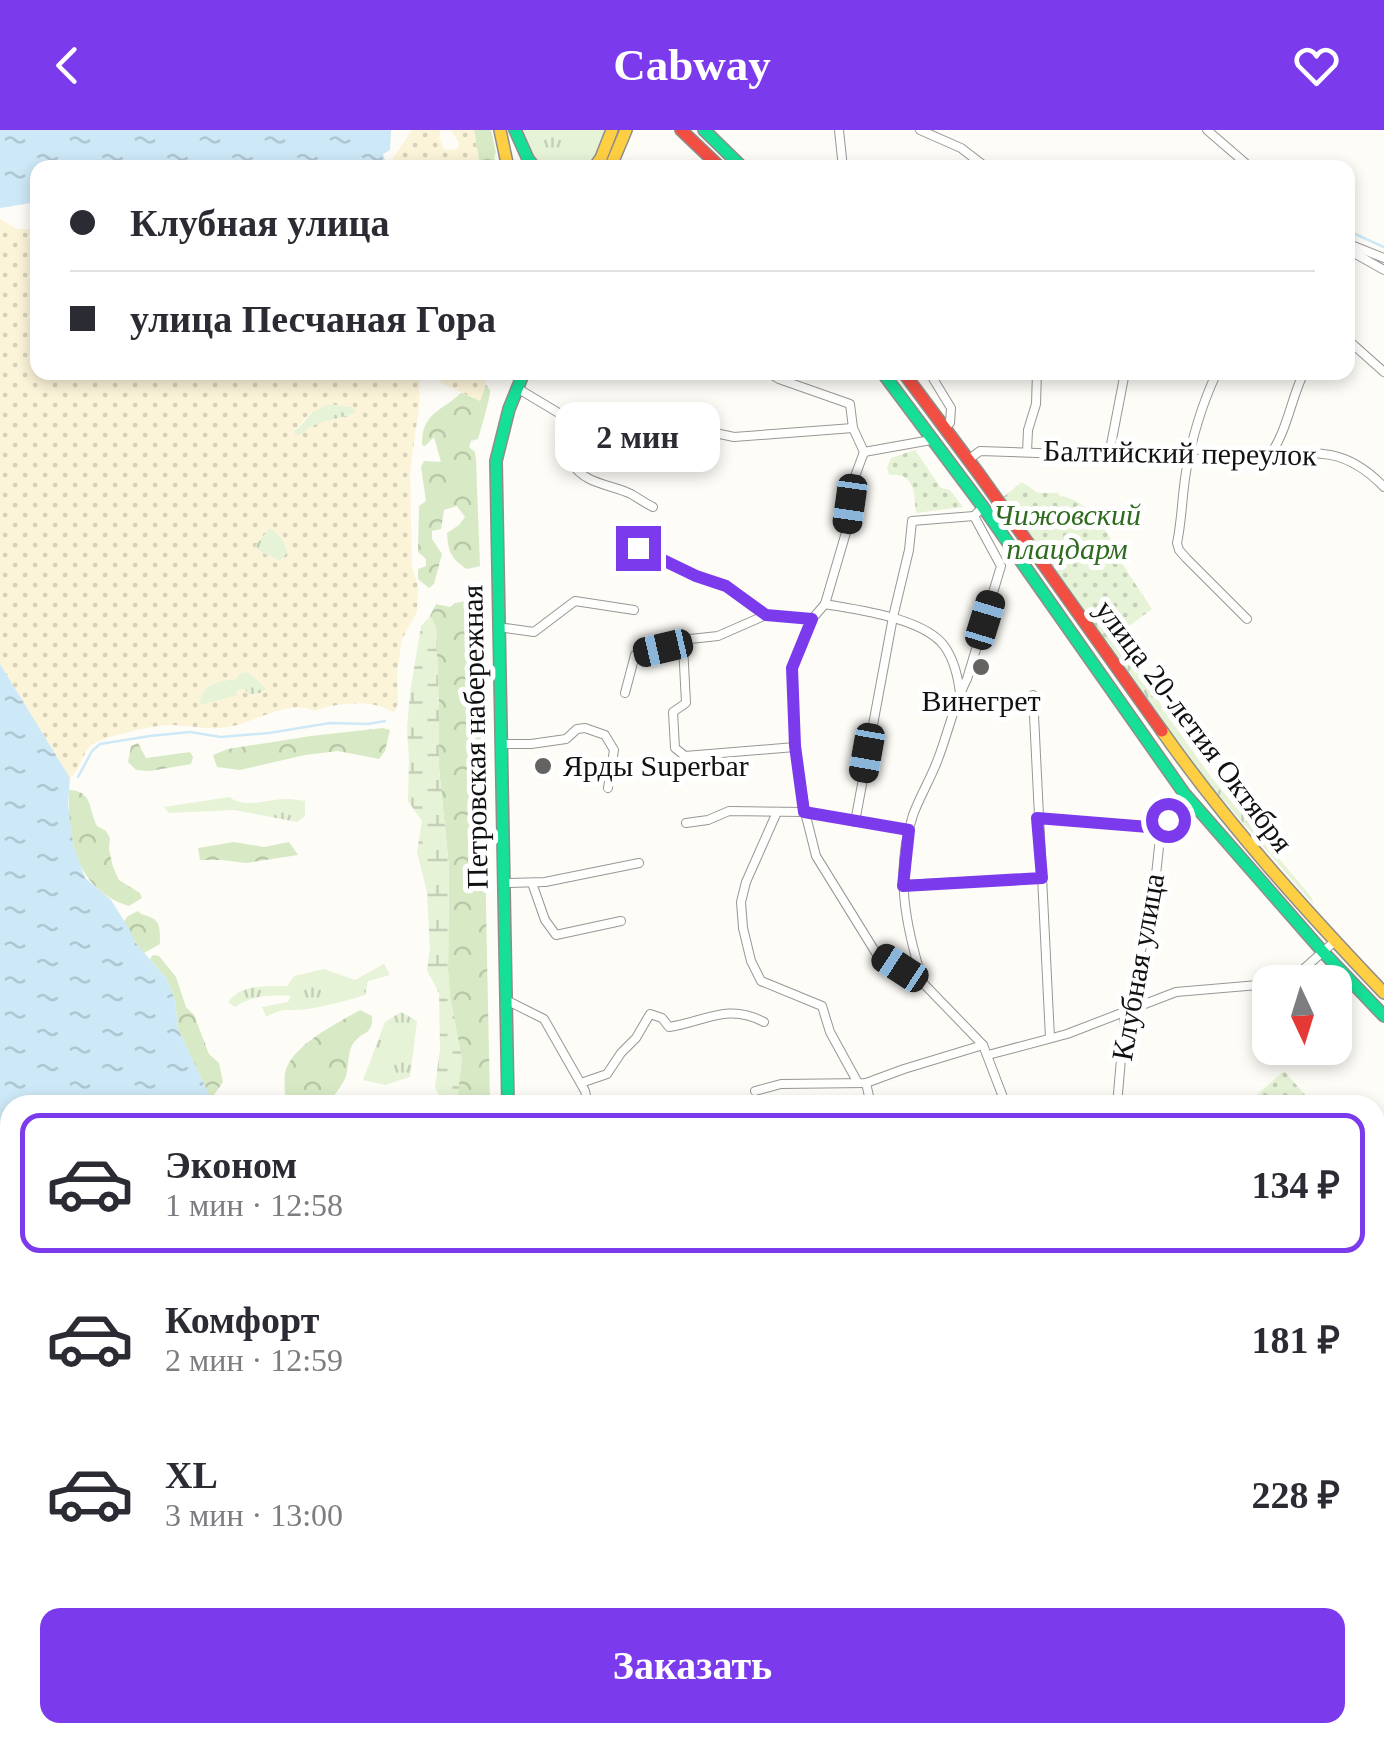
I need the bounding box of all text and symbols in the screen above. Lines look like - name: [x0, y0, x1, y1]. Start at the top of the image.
- icon: back: [40, 38, 95, 93]
- icon: heart: [1289, 38, 1344, 93]
- text: Cabway: [613, 40, 771, 90]
- text: Клубная улица: [130, 202, 390, 244]
- text: улица Песчаная Гора: [130, 298, 496, 340]
- callout: 2 мин: [556, 403, 720, 473]
- text: 2 мин: [596, 419, 679, 455]
- street label: Балтийский переулок: [1043, 434, 1318, 471]
- car: [831, 472, 869, 536]
- park label: Чижовский плацдарм: [993, 498, 1141, 565]
- route end: [616, 526, 661, 571]
- street label: Петровская набережная: [455, 584, 494, 889]
- car: [962, 587, 1008, 653]
- street label: улица 20-летия Октября: [1089, 593, 1300, 858]
- car: [630, 627, 696, 669]
- marker: Винегрет: [970, 656, 992, 678]
- place label: Винегрет: [921, 684, 1041, 717]
- car: [847, 721, 887, 785]
- place label: Ярды Superbar: [563, 749, 749, 782]
- marker: Ярды Superbar: [532, 755, 554, 777]
- route start: [1146, 798, 1191, 843]
- street label: Клубная улица: [1105, 871, 1170, 1063]
- car: [867, 939, 933, 997]
- north arrow: [1252, 965, 1352, 1065]
- map controls: [1252, 965, 1352, 1065]
- icon: car: [45, 1138, 135, 1228]
- text: Эконом: [165, 1144, 297, 1186]
- text: 134 ₽: [1251, 1164, 1340, 1206]
- text: 1 мин · 12:58: [165, 1187, 343, 1223]
- icon: car: [45, 1293, 135, 1383]
- text: Комфорт: [165, 1299, 319, 1341]
- text: 181 ₽: [1251, 1319, 1340, 1361]
- text: 2 мин · 12:59: [165, 1342, 343, 1378]
- icon: car: [45, 1448, 135, 1538]
- text: XL: [165, 1454, 218, 1496]
- text: 228 ₽: [1251, 1474, 1340, 1516]
- text: 3 мин · 13:00: [165, 1497, 343, 1533]
- button: Заказать: [40, 1608, 1345, 1723]

